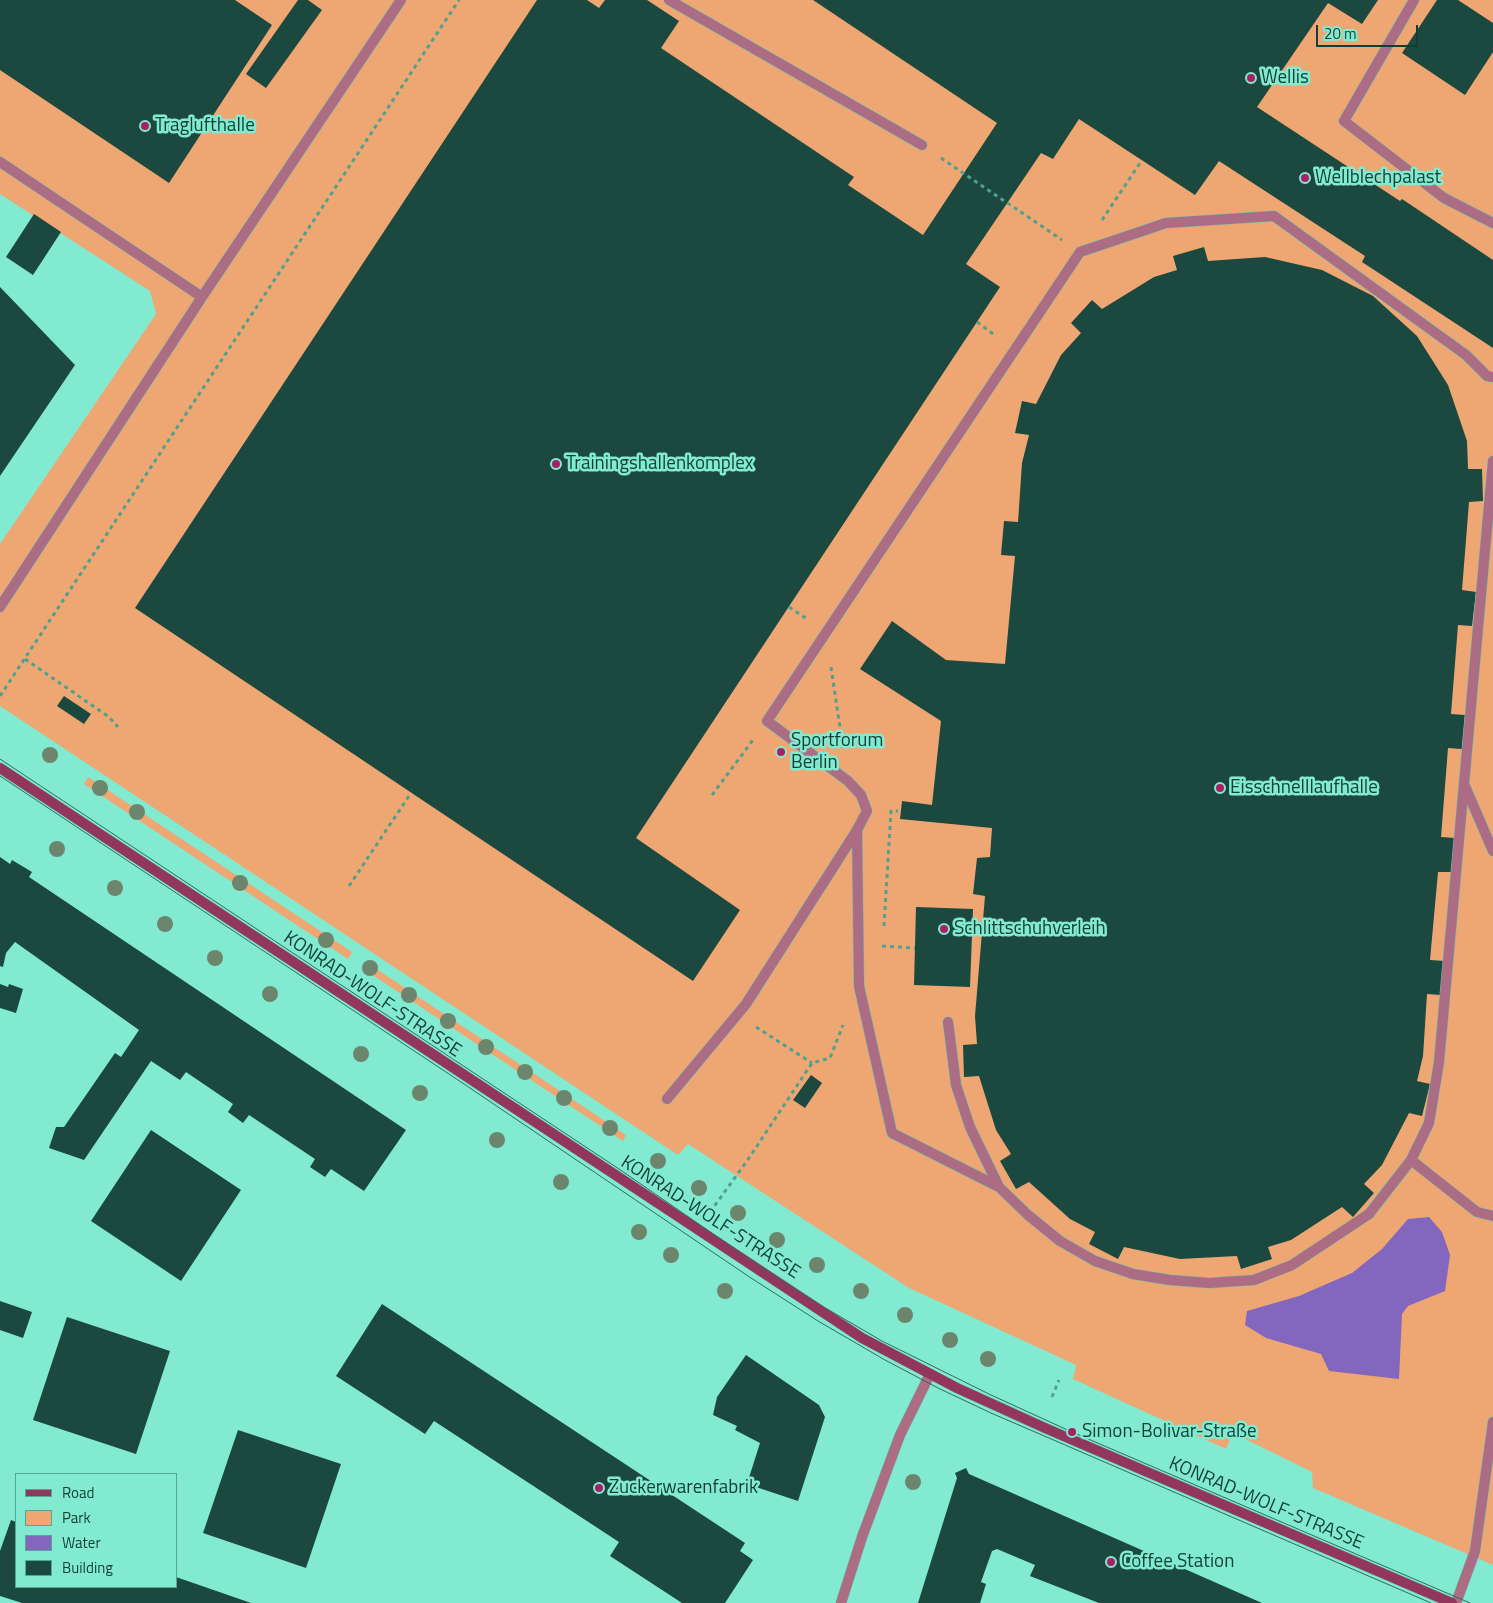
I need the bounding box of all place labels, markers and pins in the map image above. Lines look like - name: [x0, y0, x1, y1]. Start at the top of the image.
- place label: Wellis: [1261, 67, 1309, 89]
- marker: Wellis: [1245, 72, 1257, 84]
- place label: Traglufthalle: [155, 115, 255, 137]
- marker: Traglufthalle: [139, 120, 151, 132]
- place label: Wellblechpalast: [1315, 167, 1441, 189]
- marker: Wellblechpalast: [1299, 172, 1311, 184]
- place label: Trainingshallenkomplex: [566, 453, 753, 475]
- marker: Trainingshallenkomplex: [550, 458, 562, 470]
- place label: Sportforum Berlin: [791, 730, 883, 774]
- marker: Sportforum Berlin: [775, 746, 787, 758]
- place label: Eisschnelllaufhalle: [1230, 777, 1378, 799]
- marker: Eisschnelllaufhalle: [1214, 782, 1226, 794]
- place label: Schlittschuhverleih: [954, 918, 1106, 940]
- marker: Schlittschuhverleih: [938, 923, 950, 935]
- place label: Simon-Bolivar-Straße: [1082, 1421, 1257, 1443]
- marker: Simon-Bolivar-Straße: [1066, 1426, 1078, 1438]
- place label: Zuckerwarenfabrik: [609, 1477, 758, 1499]
- marker: Zuckerwarenfabrik: [593, 1482, 605, 1494]
- place label: Coffee Station: [1121, 1551, 1234, 1573]
- marker: Coffee Station: [1105, 1556, 1117, 1568]

